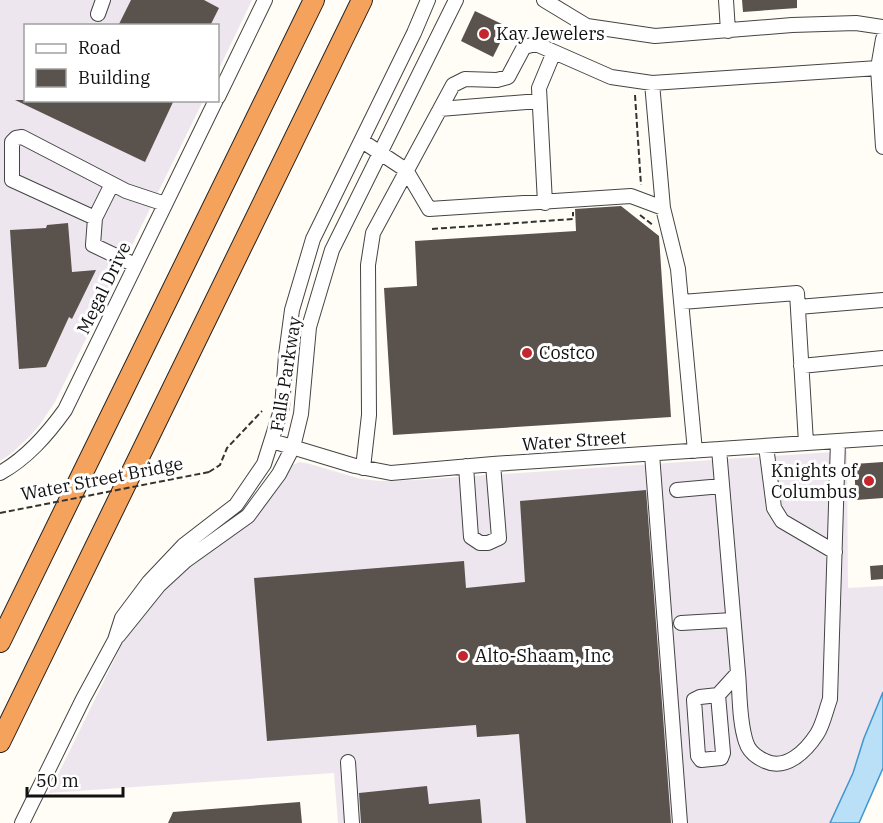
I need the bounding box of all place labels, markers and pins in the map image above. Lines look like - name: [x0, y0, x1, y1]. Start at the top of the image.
- place label: Kay Jewelers: [496, 22, 605, 45]
- marker: Kay Jewelers: [477, 27, 491, 41]
- place label: Costco: [539, 341, 595, 364]
- marker: Costco: [520, 346, 534, 360]
- place label: Knights of Columbus: [771, 459, 859, 503]
- marker: Knights of Columbus: [862, 474, 876, 488]
- place label: Alto-Shaam, Inc: [475, 644, 611, 667]
- marker: Alto-Shaam, Inc: [456, 649, 470, 663]

